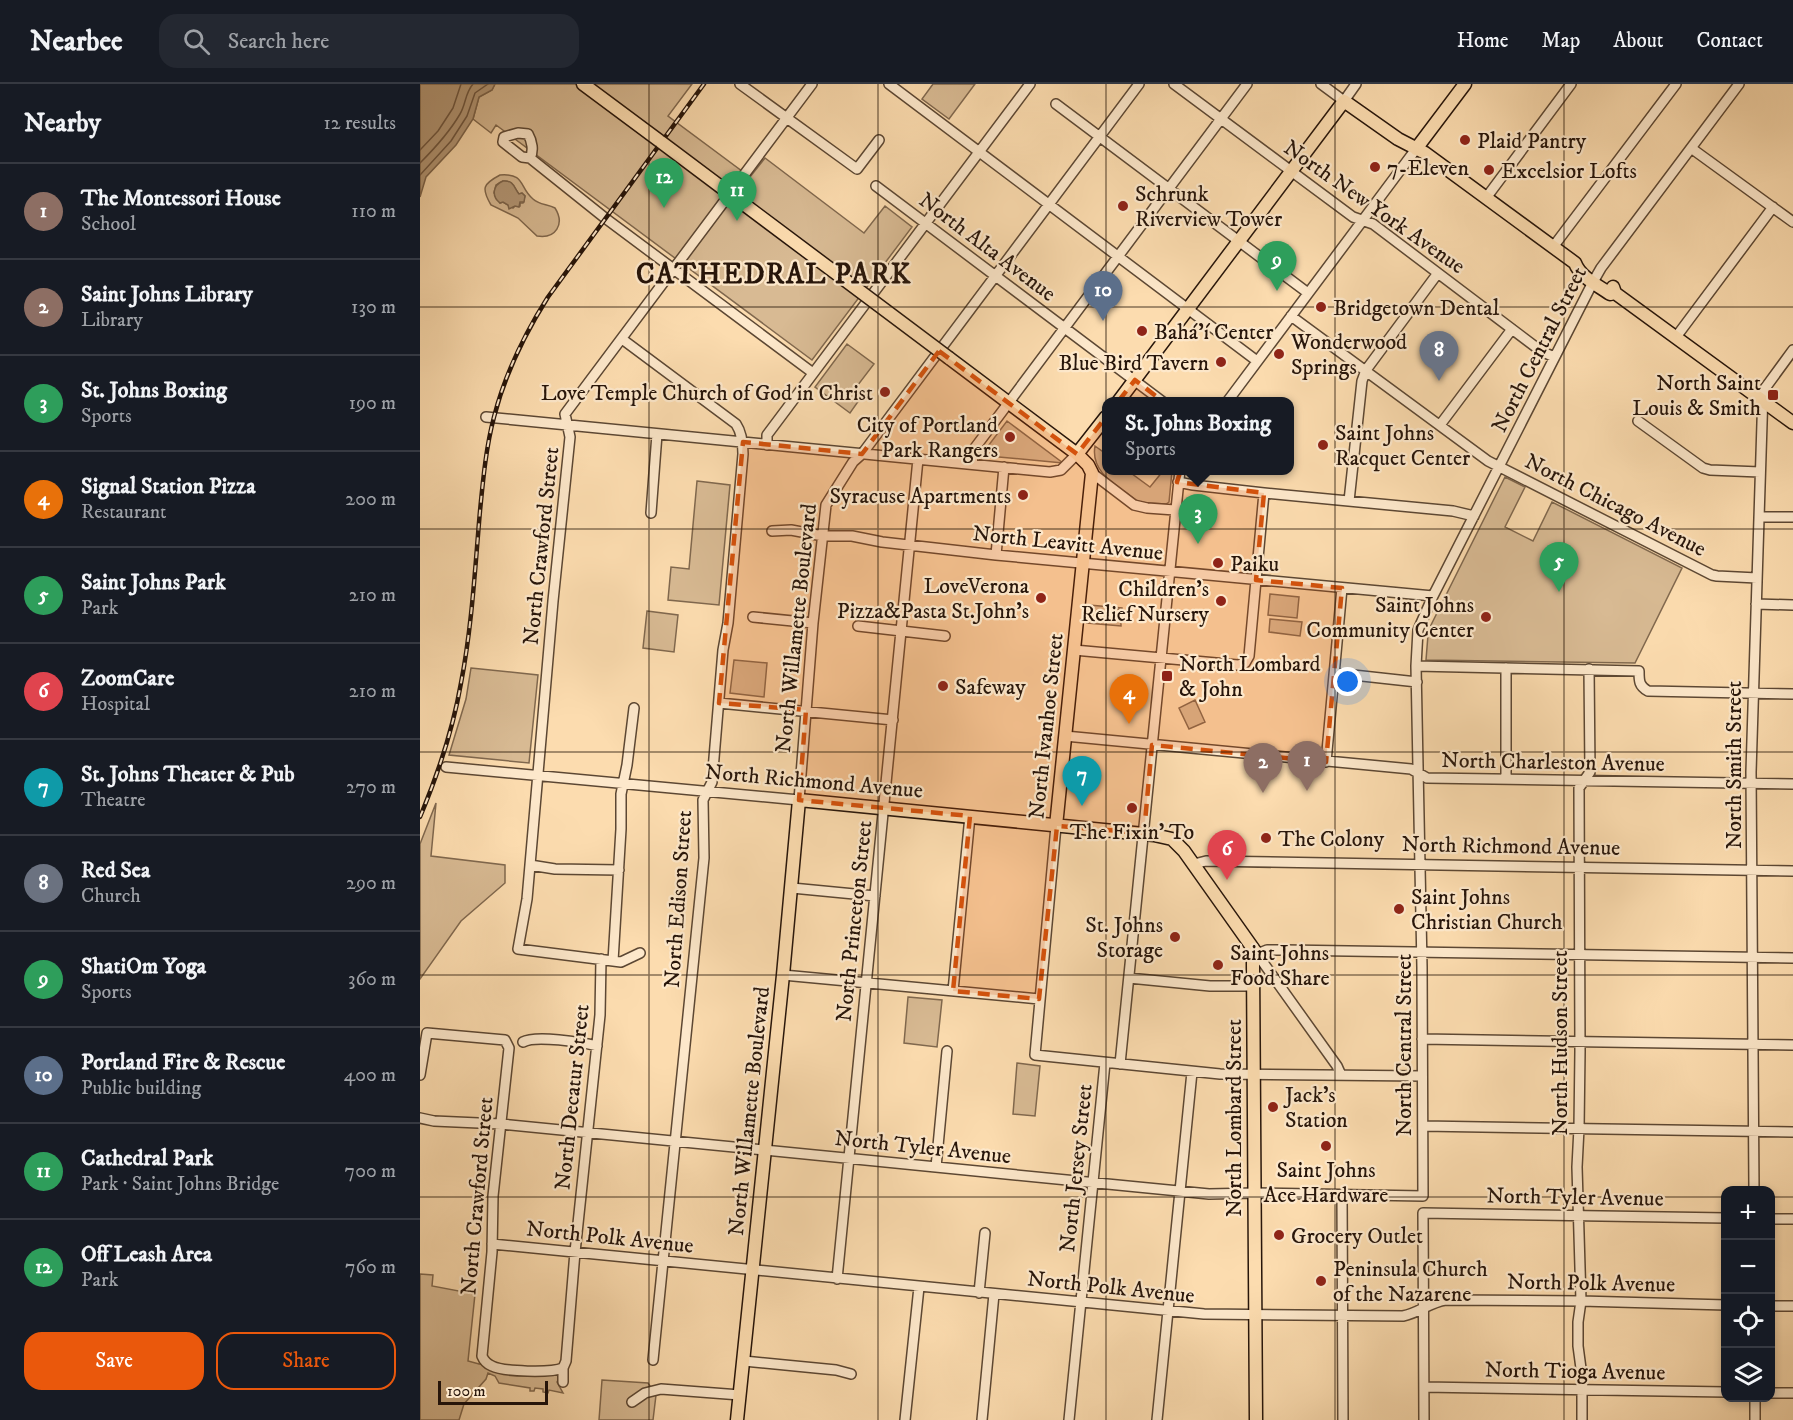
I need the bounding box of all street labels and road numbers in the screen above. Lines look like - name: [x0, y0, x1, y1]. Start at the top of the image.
- street label: North New York Avenue: [1278, 134, 1470, 280]
- street label: North Alta Avenue: [913, 187, 1061, 308]
- street label: North Central Street: [1486, 262, 1593, 437]
- street label: North Crawford Street: [518, 446, 565, 647]
- street label: North Chicago Avenue: [1520, 448, 1711, 563]
- street label: North Willamette Boulevard: [770, 502, 823, 754]
- street label: North Leavitt Avenue: [971, 520, 1164, 567]
- street label: North Ivanhoe Street: [1023, 632, 1070, 821]
- street label: North Smith Street: [1721, 681, 1748, 849]
- street label: North Charleston Avenue: [1441, 747, 1665, 778]
- street label: North Richmond Avenue: [704, 759, 924, 804]
- street label: North Edison Street: [659, 809, 698, 989]
- street label: North Princeton Street: [830, 819, 878, 1023]
- street label: North Richmond Avenue: [1401, 831, 1621, 862]
- street label: North Hudson Street: [1547, 950, 1574, 1136]
- street label: North Central Street: [1391, 954, 1418, 1136]
- street label: North Willamette Boulevard: [723, 985, 776, 1237]
- street label: North Decatur Street: [549, 1003, 596, 1191]
- street label: North Lombard Street: [1221, 1019, 1248, 1217]
- street label: North Jersey Street: [1054, 1083, 1099, 1254]
- street label: North Crawford Street: [455, 1096, 500, 1296]
- street label: North Tyler Avenue: [833, 1125, 1012, 1170]
- street label: North Tyler Avenue: [1486, 1182, 1664, 1213]
- street label: North Polk Avenue: [525, 1215, 695, 1260]
- street label: North Polk Avenue: [1026, 1265, 1196, 1310]
- street label: North Polk Avenue: [1507, 1269, 1675, 1298]
- street label: North Tioga Avenue: [1484, 1356, 1666, 1387]

